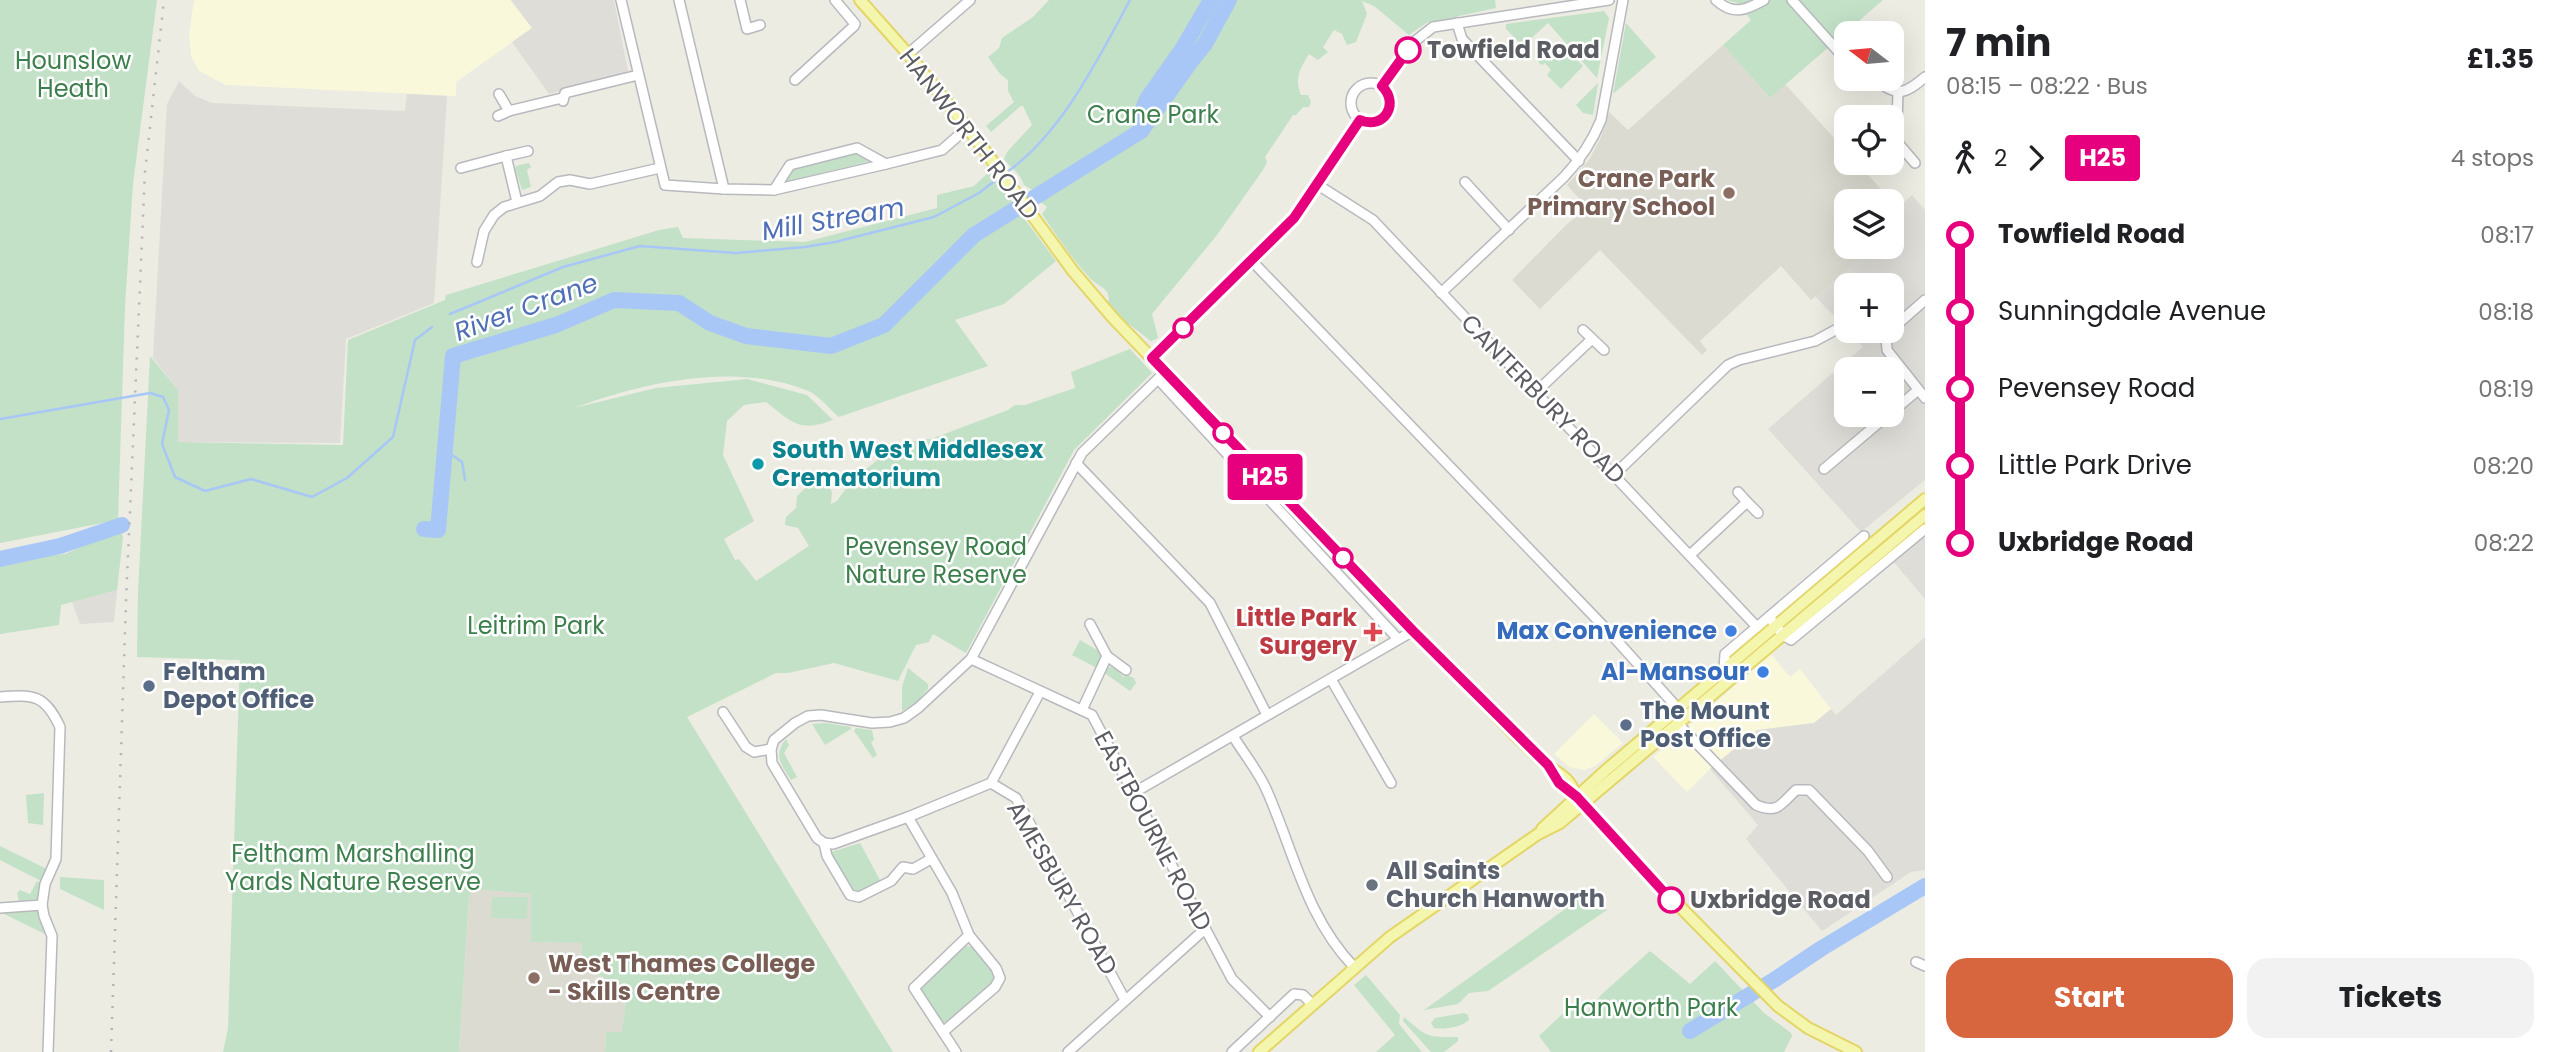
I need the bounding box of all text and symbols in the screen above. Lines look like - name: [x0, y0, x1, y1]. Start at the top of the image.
- text: 7 min: [1946, 16, 2051, 69]
- north arrow: [1834, 21, 1904, 91]
- map controls: [1834, 21, 1904, 427]
- place label: Towfield Road: [1427, 33, 1600, 66]
- marker: Towfield Road: [1395, 37, 1421, 63]
- street label: HANWORTH ROAD: [892, 41, 1047, 226]
- text: £1.35: [2467, 41, 2534, 77]
- park label: Hounslow Heath: [15, 44, 131, 105]
- text: 08:15 – 08:22 · Bus: [1946, 70, 2148, 102]
- park label: Crane Park: [1087, 98, 1220, 131]
- button: locate: [1834, 105, 1904, 175]
- icon: walk: [1946, 139, 1984, 177]
- icon: forward: [2017, 139, 2055, 177]
- text: H25: [2079, 141, 2126, 174]
- text: 2: [1994, 142, 2007, 174]
- text: 4 stops: [2451, 142, 2534, 174]
- place label: Crane Park Primary School: [1527, 162, 1715, 223]
- marker: Crane Park Primary School: [1721, 185, 1737, 201]
- water label: Mill Stream: [759, 189, 907, 249]
- button: layers: [1834, 189, 1904, 259]
- text: Towfield Road: [1998, 216, 2185, 252]
- text: 08:17: [2480, 219, 2534, 251]
- water label: River Crane: [449, 264, 603, 350]
- button: +: [1834, 273, 1904, 343]
- text: Sunningdale Avenue: [1998, 293, 2266, 329]
- text: 08:18: [2478, 296, 2534, 328]
- street label: CANTERBURY ROAD: [1454, 307, 1633, 491]
- unlabelled marker: [1173, 318, 1193, 338]
- button: −: [1834, 357, 1904, 427]
- text: Pevensey Road: [1998, 370, 2195, 406]
- text: 08:19: [2478, 373, 2534, 405]
- unlabelled marker: [1213, 423, 1233, 443]
- place label: South West Middlesex Crematorium: [772, 433, 1044, 494]
- text: Little Park Drive: [1998, 447, 2192, 483]
- text: 08:20: [2472, 450, 2534, 482]
- line badge: H25: [1225, 454, 1305, 500]
- marker: South West Middlesex Crematorium: [750, 456, 766, 472]
- text: H25: [1242, 460, 1288, 493]
- text: Uxbridge Road: [1998, 524, 2194, 560]
- text: 08:22: [2474, 527, 2534, 559]
- park label: Pevensey Road Nature Reserve: [845, 530, 1027, 591]
- unlabelled marker: [1333, 548, 1353, 568]
- place label: Little Park Surgery: [1236, 601, 1358, 662]
- park label: Leitrim Park: [467, 609, 605, 642]
- place label: Max Convenience: [1496, 614, 1717, 647]
- marker: Little Park Surgery: [1363, 622, 1383, 642]
- marker: Max Convenience: [1723, 623, 1739, 639]
- place label: Feltham Depot Office: [163, 655, 314, 716]
- place label: Al-Mansour: [1601, 655, 1749, 688]
- marker: Al-Mansour: [1755, 664, 1771, 680]
- marker: Feltham Depot Office: [141, 678, 157, 694]
- place label: The Mount Post Office: [1640, 694, 1771, 755]
- marker: The Mount Post Office: [1618, 717, 1634, 733]
- street label: EASTBOURNE ROAD: [1087, 725, 1220, 937]
- street label: AMESBURY ROAD: [999, 795, 1126, 981]
- park label: Feltham Marshalling Yards Nature Reserve: [225, 837, 481, 898]
- place label: All Saints Church Hanworth: [1386, 854, 1605, 915]
- marker: All Saints Church Hanworth: [1364, 877, 1380, 893]
- place label: Uxbridge Road: [1690, 883, 1871, 916]
- marker: Uxbridge Road: [1658, 887, 1684, 913]
- place label: West Thames College - Skills Centre: [548, 947, 815, 1008]
- button: Start: [1946, 958, 2233, 1038]
- button: Tickets: [2247, 958, 2534, 1038]
- marker: West Thames College - Skills Centre: [526, 970, 542, 986]
- park label: Hanworth Park: [1564, 991, 1739, 1024]

